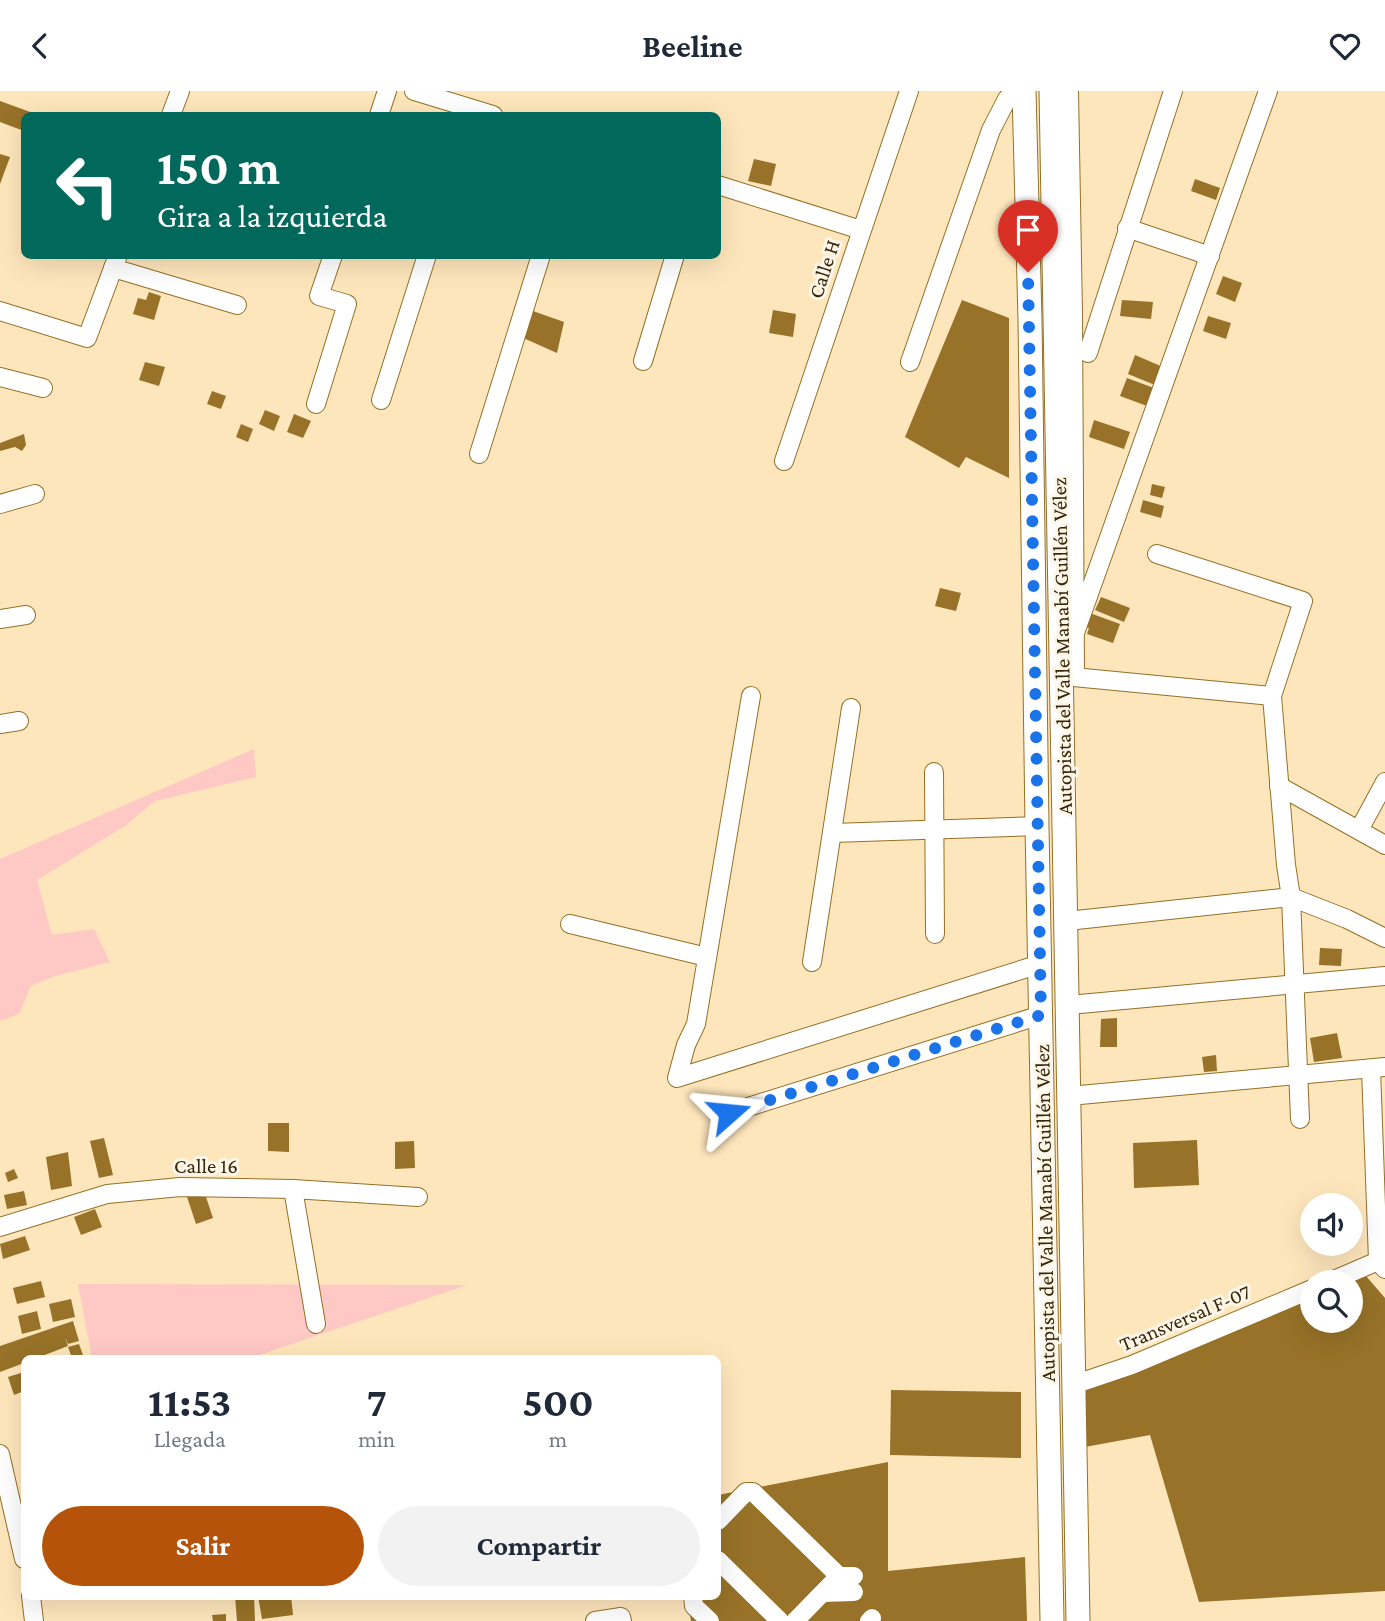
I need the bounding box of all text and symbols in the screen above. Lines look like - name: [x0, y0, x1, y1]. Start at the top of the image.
- icon: back: [21, 27, 59, 65]
- icon: heart: [1326, 27, 1364, 65]
- text: Beeline: [642, 28, 743, 64]
- icon: left: [42, 140, 133, 231]
- text: 150 m: [157, 140, 280, 195]
- text: Gira a la izquierda: [157, 198, 387, 234]
- pin: [998, 200, 1058, 272]
- icon: arrive: [1009, 211, 1047, 249]
- street label: Calle H: [803, 237, 845, 301]
- street label: Autopista del Valle Manabí Guillén Vélez: [1047, 477, 1077, 815]
- street label: Autopista del Valle Manabí Guillén Vélez: [1030, 1044, 1060, 1382]
- position arrow: [692, 1076, 766, 1150]
- street label: Calle 16: [174, 1154, 238, 1178]
- map controls: [1300, 1193, 1363, 1333]
- button: sound: [1300, 1193, 1363, 1256]
- button: search: [1300, 1270, 1363, 1333]
- street label: Transversal F-07: [1116, 1279, 1254, 1356]
- text: 11:53: [148, 1378, 231, 1425]
- text: 7: [367, 1378, 387, 1425]
- text: 500: [522, 1378, 594, 1425]
- text: Llegada: [154, 1426, 226, 1452]
- text: min: [358, 1426, 395, 1452]
- text: m: [549, 1426, 567, 1452]
- button: Salir: [42, 1506, 364, 1586]
- button: Compartir: [378, 1506, 700, 1586]

